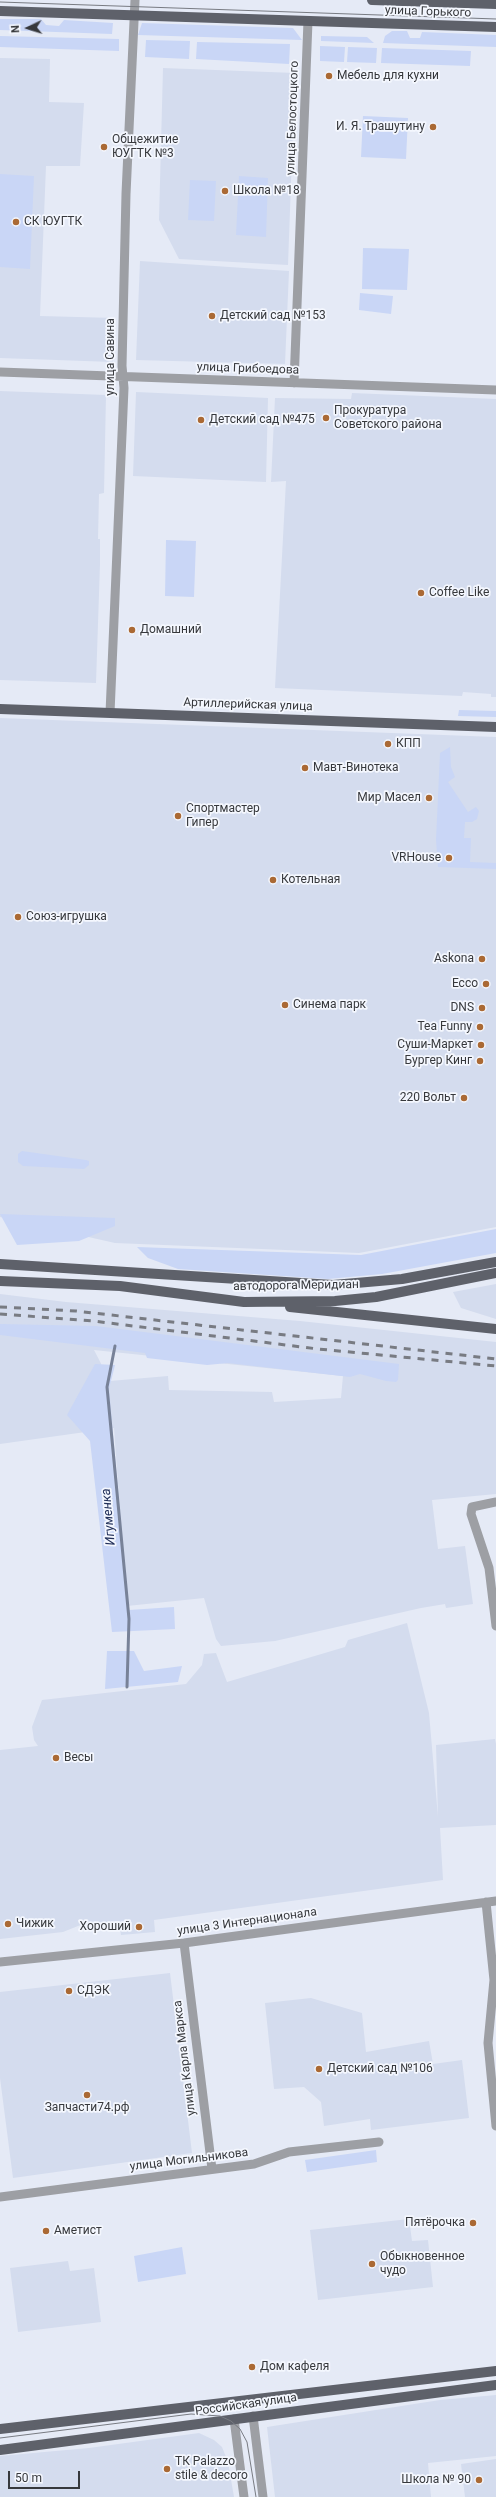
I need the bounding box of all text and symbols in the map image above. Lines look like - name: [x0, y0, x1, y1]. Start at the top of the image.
- street label: улица Горького: [384, 3, 472, 21]
- north arrow: [8, 8, 48, 48]
- text: N: [9, 25, 22, 33]
- street label: улица Белостоцкого: [284, 61, 302, 175]
- place label: Мебель для кухни: [337, 69, 439, 83]
- marker: Мебель для кухни: [324, 71, 334, 81]
- place label: И. Я. Трашутину: [336, 120, 425, 134]
- marker: И. Я. Трашутину: [428, 122, 438, 132]
- place label: Общежитие ЮУГТК №3: [112, 133, 178, 161]
- marker: Общежитие ЮУГТК №3: [99, 142, 109, 152]
- place label: Школа №18: [233, 184, 300, 198]
- marker: Школа №18: [220, 186, 230, 196]
- place label: СК ЮУГТК: [24, 215, 82, 229]
- marker: СК ЮУГТК: [11, 217, 21, 227]
- place label: Детский сад №153: [220, 309, 326, 323]
- marker: Детский сад №153: [207, 311, 217, 321]
- street label: улица Савина: [104, 318, 118, 396]
- street label: улица Грибоедова: [197, 360, 299, 378]
- place label: Прокуратура Советского района: [334, 404, 442, 432]
- place label: Детский сад №475: [209, 413, 315, 427]
- marker: Прокуратура Советского района: [321, 413, 331, 423]
- marker: Детский сад №475: [196, 415, 206, 425]
- place label: Coffee Like: [429, 586, 489, 600]
- marker: Coffee Like: [416, 588, 426, 598]
- place label: Домашний: [140, 623, 202, 637]
- marker: Домашний: [127, 625, 137, 635]
- street label: Артиллерийская улица: [183, 696, 313, 714]
- place label: КПП: [396, 737, 421, 751]
- marker: КПП: [383, 739, 393, 749]
- place label: Мавт-Винотека: [313, 761, 399, 775]
- marker: Мавт-Винотека: [300, 763, 310, 773]
- place label: Мир Масел: [357, 791, 421, 805]
- marker: Мир Масел: [424, 793, 434, 803]
- place label: Спортмастер Гипер: [186, 802, 260, 830]
- marker: Спортмастер Гипер: [173, 811, 183, 821]
- place label: VRHouse: [391, 851, 441, 865]
- marker: VRHouse: [444, 853, 454, 863]
- place label: Котельная: [281, 873, 340, 887]
- marker: Котельная: [268, 875, 278, 885]
- place label: Союз-игрушка: [26, 910, 107, 924]
- marker: Союз-игрушка: [13, 912, 23, 922]
- place label: Askona: [434, 952, 474, 966]
- marker: Askona: [477, 954, 487, 964]
- place label: Ecco: [452, 977, 478, 991]
- marker: Ecco: [481, 979, 491, 989]
- place label: Синема парк: [293, 998, 366, 1012]
- marker: Синема парк: [280, 1000, 290, 1010]
- place label: DNS: [450, 1001, 474, 1015]
- marker: DNS: [477, 1003, 487, 1013]
- place label: Tea Funny: [418, 1020, 472, 1034]
- marker: Tea Funny: [475, 1022, 485, 1032]
- place label: Суши-Маркет: [397, 1038, 473, 1052]
- marker: Суши-Маркет: [476, 1040, 486, 1050]
- place label: Бургер Кинг: [405, 1054, 472, 1068]
- marker: Бургер Кинг: [475, 1056, 485, 1066]
- place label: 220 Вольт: [400, 1091, 456, 1105]
- marker: 220 Вольт: [459, 1093, 469, 1103]
- street label: автодорога Меридиан: [233, 1278, 359, 1294]
- water label: Игуменка: [99, 1488, 119, 1546]
- place label: Весы: [64, 1751, 93, 1765]
- marker: Весы: [51, 1753, 61, 1763]
- street label: улица 3 Интернационала: [176, 1905, 318, 1939]
- place label: Чижик: [16, 1917, 54, 1931]
- marker: Чижик: [3, 1919, 13, 1929]
- place label: Хороший: [80, 1920, 131, 1934]
- marker: Хороший: [134, 1922, 144, 1932]
- place label: СДЭК: [77, 1984, 110, 1998]
- marker: СДЭК: [64, 1986, 74, 1996]
- street label: улица Карла Маркса: [171, 1999, 199, 2117]
- place label: Детский сад №106: [327, 2062, 433, 2076]
- marker: Детский сад №106: [314, 2064, 324, 2074]
- marker: Запчасти74.рф: [82, 2090, 92, 2100]
- place label: Запчасти74.рф: [45, 2101, 129, 2115]
- street label: улица Могильникова: [129, 2146, 249, 2174]
- place label: Пятёрочка: [405, 2216, 465, 2230]
- marker: Пятёрочка: [468, 2218, 478, 2228]
- place label: Аметист: [54, 2224, 102, 2238]
- marker: Аметист: [41, 2226, 51, 2236]
- place label: Обыкновенное чудо: [380, 2250, 465, 2278]
- marker: Обыкновенное чудо: [367, 2259, 377, 2269]
- place label: Дом кафеля: [260, 2360, 329, 2374]
- marker: Дом кафеля: [247, 2362, 257, 2372]
- street label: Российская улица: [194, 2391, 298, 2419]
- place label: ТК Palazzo stile & decoro: [175, 2455, 248, 2483]
- scale bar: [10, 2463, 82, 2489]
- marker: ТК Palazzo stile & decoro: [162, 2464, 172, 2474]
- text: 50 m: [15, 2471, 42, 2485]
- place label: Школа № 90: [401, 2473, 471, 2487]
- marker: Школа № 90: [474, 2475, 484, 2485]

